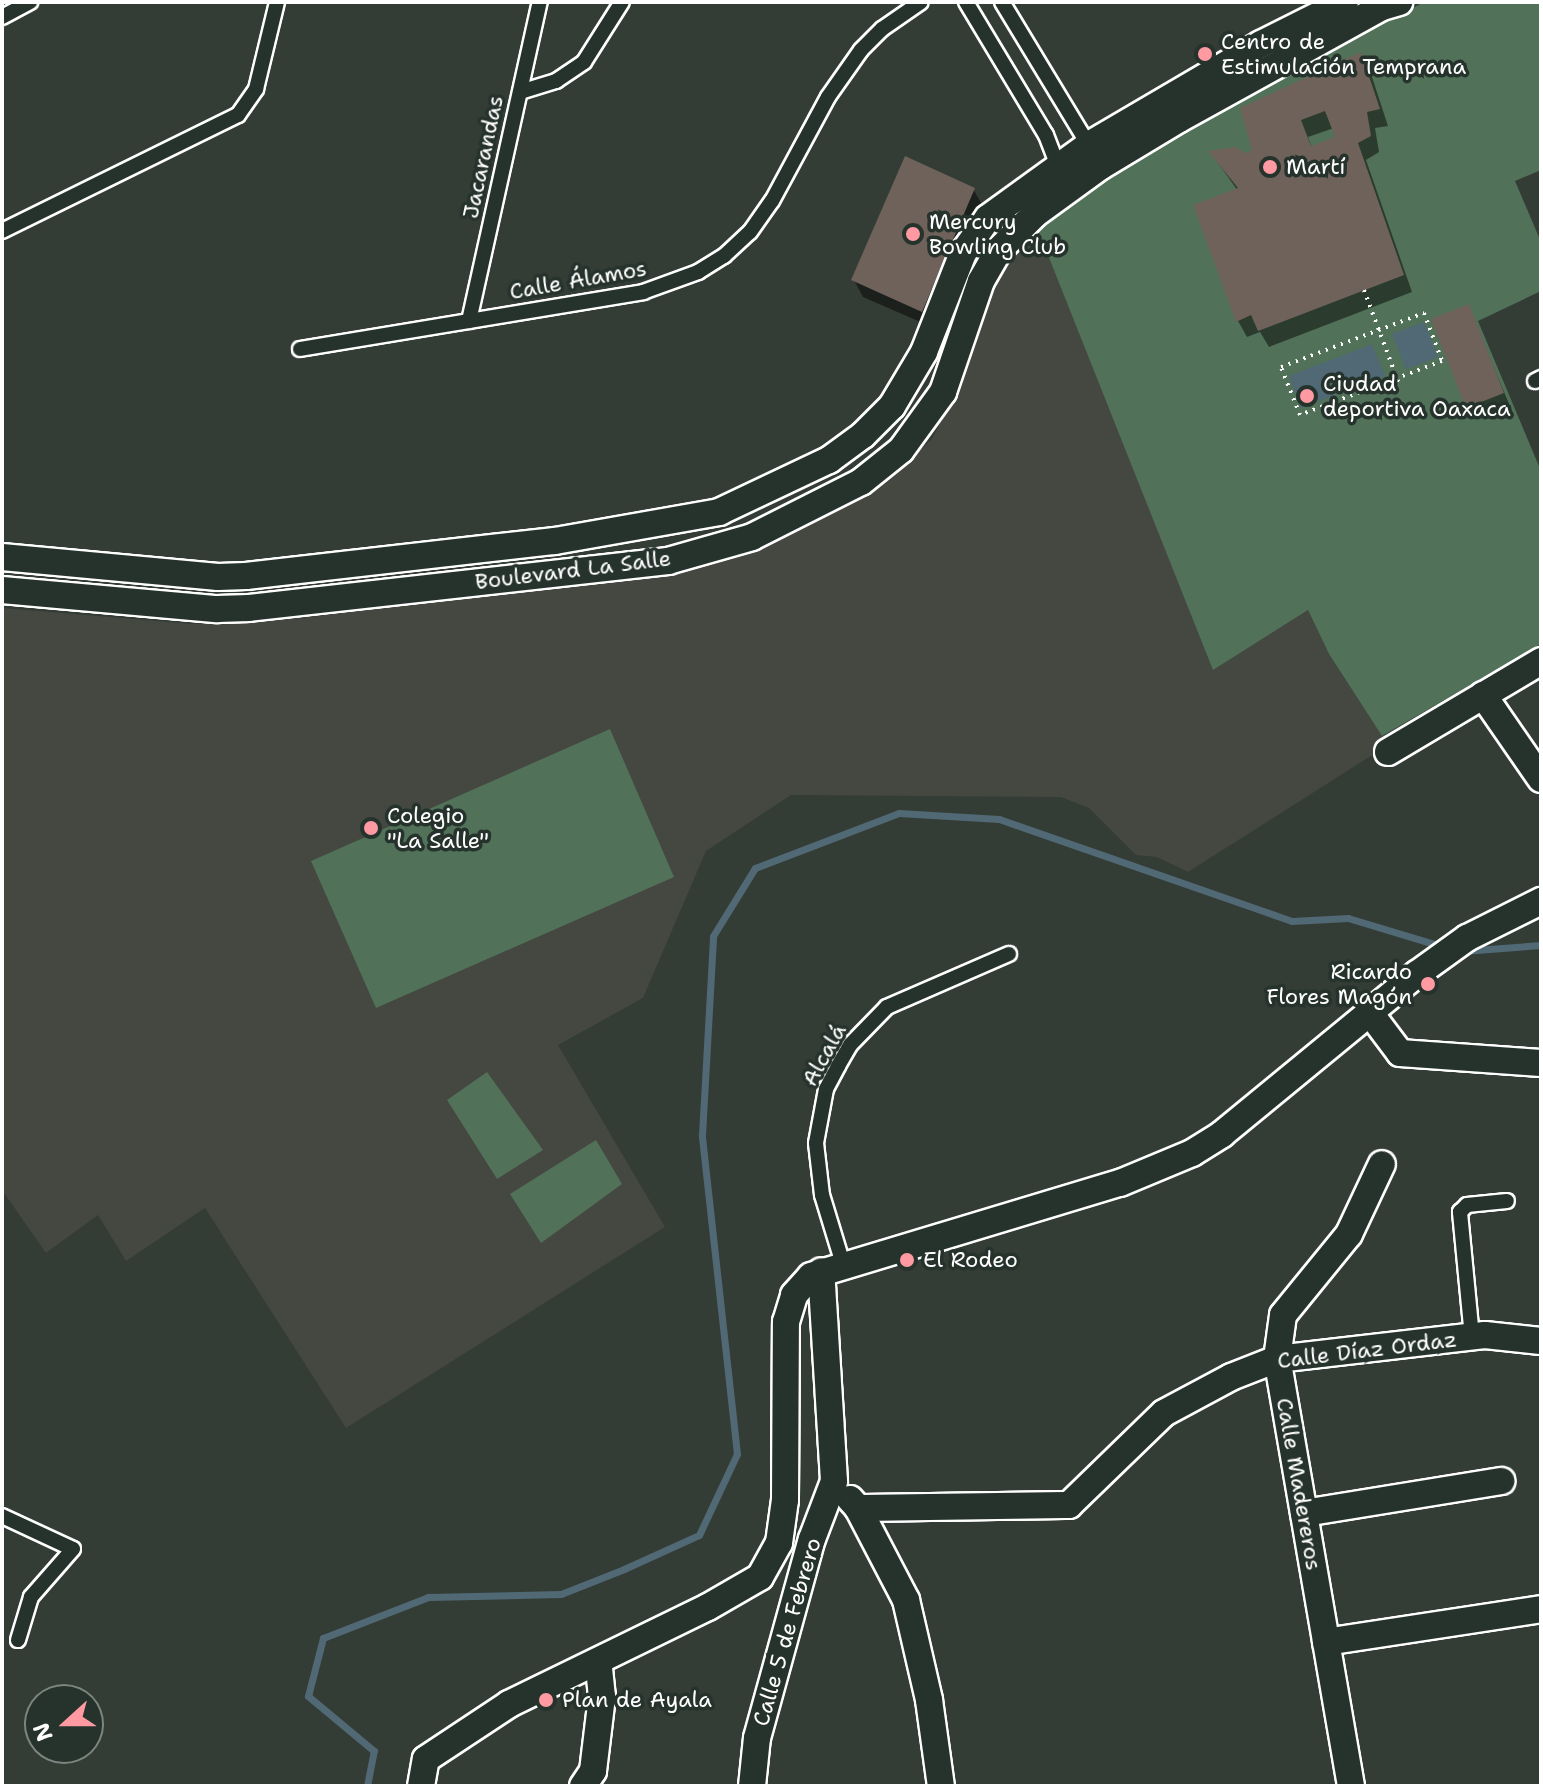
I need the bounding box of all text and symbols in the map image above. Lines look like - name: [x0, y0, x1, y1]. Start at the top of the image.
- place label: Centro de Estimulación Temprana: [1221, 28, 1466, 80]
- marker: Centro de Estimulación Temprana: [1196, 45, 1214, 63]
- street label: Jacarandas: [457, 93, 509, 221]
- place label: Martí: [1286, 154, 1346, 180]
- marker: Martí: [1261, 158, 1279, 176]
- place label: Mercury Bowling Club: [929, 208, 1066, 260]
- marker: Mercury Bowling Club: [904, 225, 922, 243]
- street label: Calle Álamos: [507, 255, 649, 305]
- place label: Ciudad deportiva Oaxaca: [1323, 370, 1511, 422]
- marker: Ciudad deportiva Oaxaca: [1298, 387, 1316, 405]
- street label: Boulevard La Salle: [474, 545, 672, 595]
- place label: Colegio "La Salle": [387, 802, 489, 854]
- marker: Colegio "La Salle": [362, 819, 380, 837]
- place label: Ricardo Flores Magón: [1267, 958, 1412, 1010]
- marker: Ricardo Flores Magón: [1419, 975, 1437, 993]
- street label: Alcalá: [796, 1019, 852, 1091]
- place label: El Rodeo: [923, 1247, 1018, 1273]
- marker: El Rodeo: [898, 1251, 916, 1269]
- street label: Calle Díaz Ordaz: [1276, 1326, 1458, 1374]
- street label: Calle Madereros: [1271, 1396, 1327, 1572]
- street label: Calle 5 de Febrero: [748, 1535, 826, 1729]
- north arrow: [24, 1684, 104, 1764]
- place label: Plan de Ayala: [562, 1687, 712, 1713]
- marker: Plan de Ayala: [537, 1691, 555, 1709]
- text: N: [26, 1719, 60, 1745]

